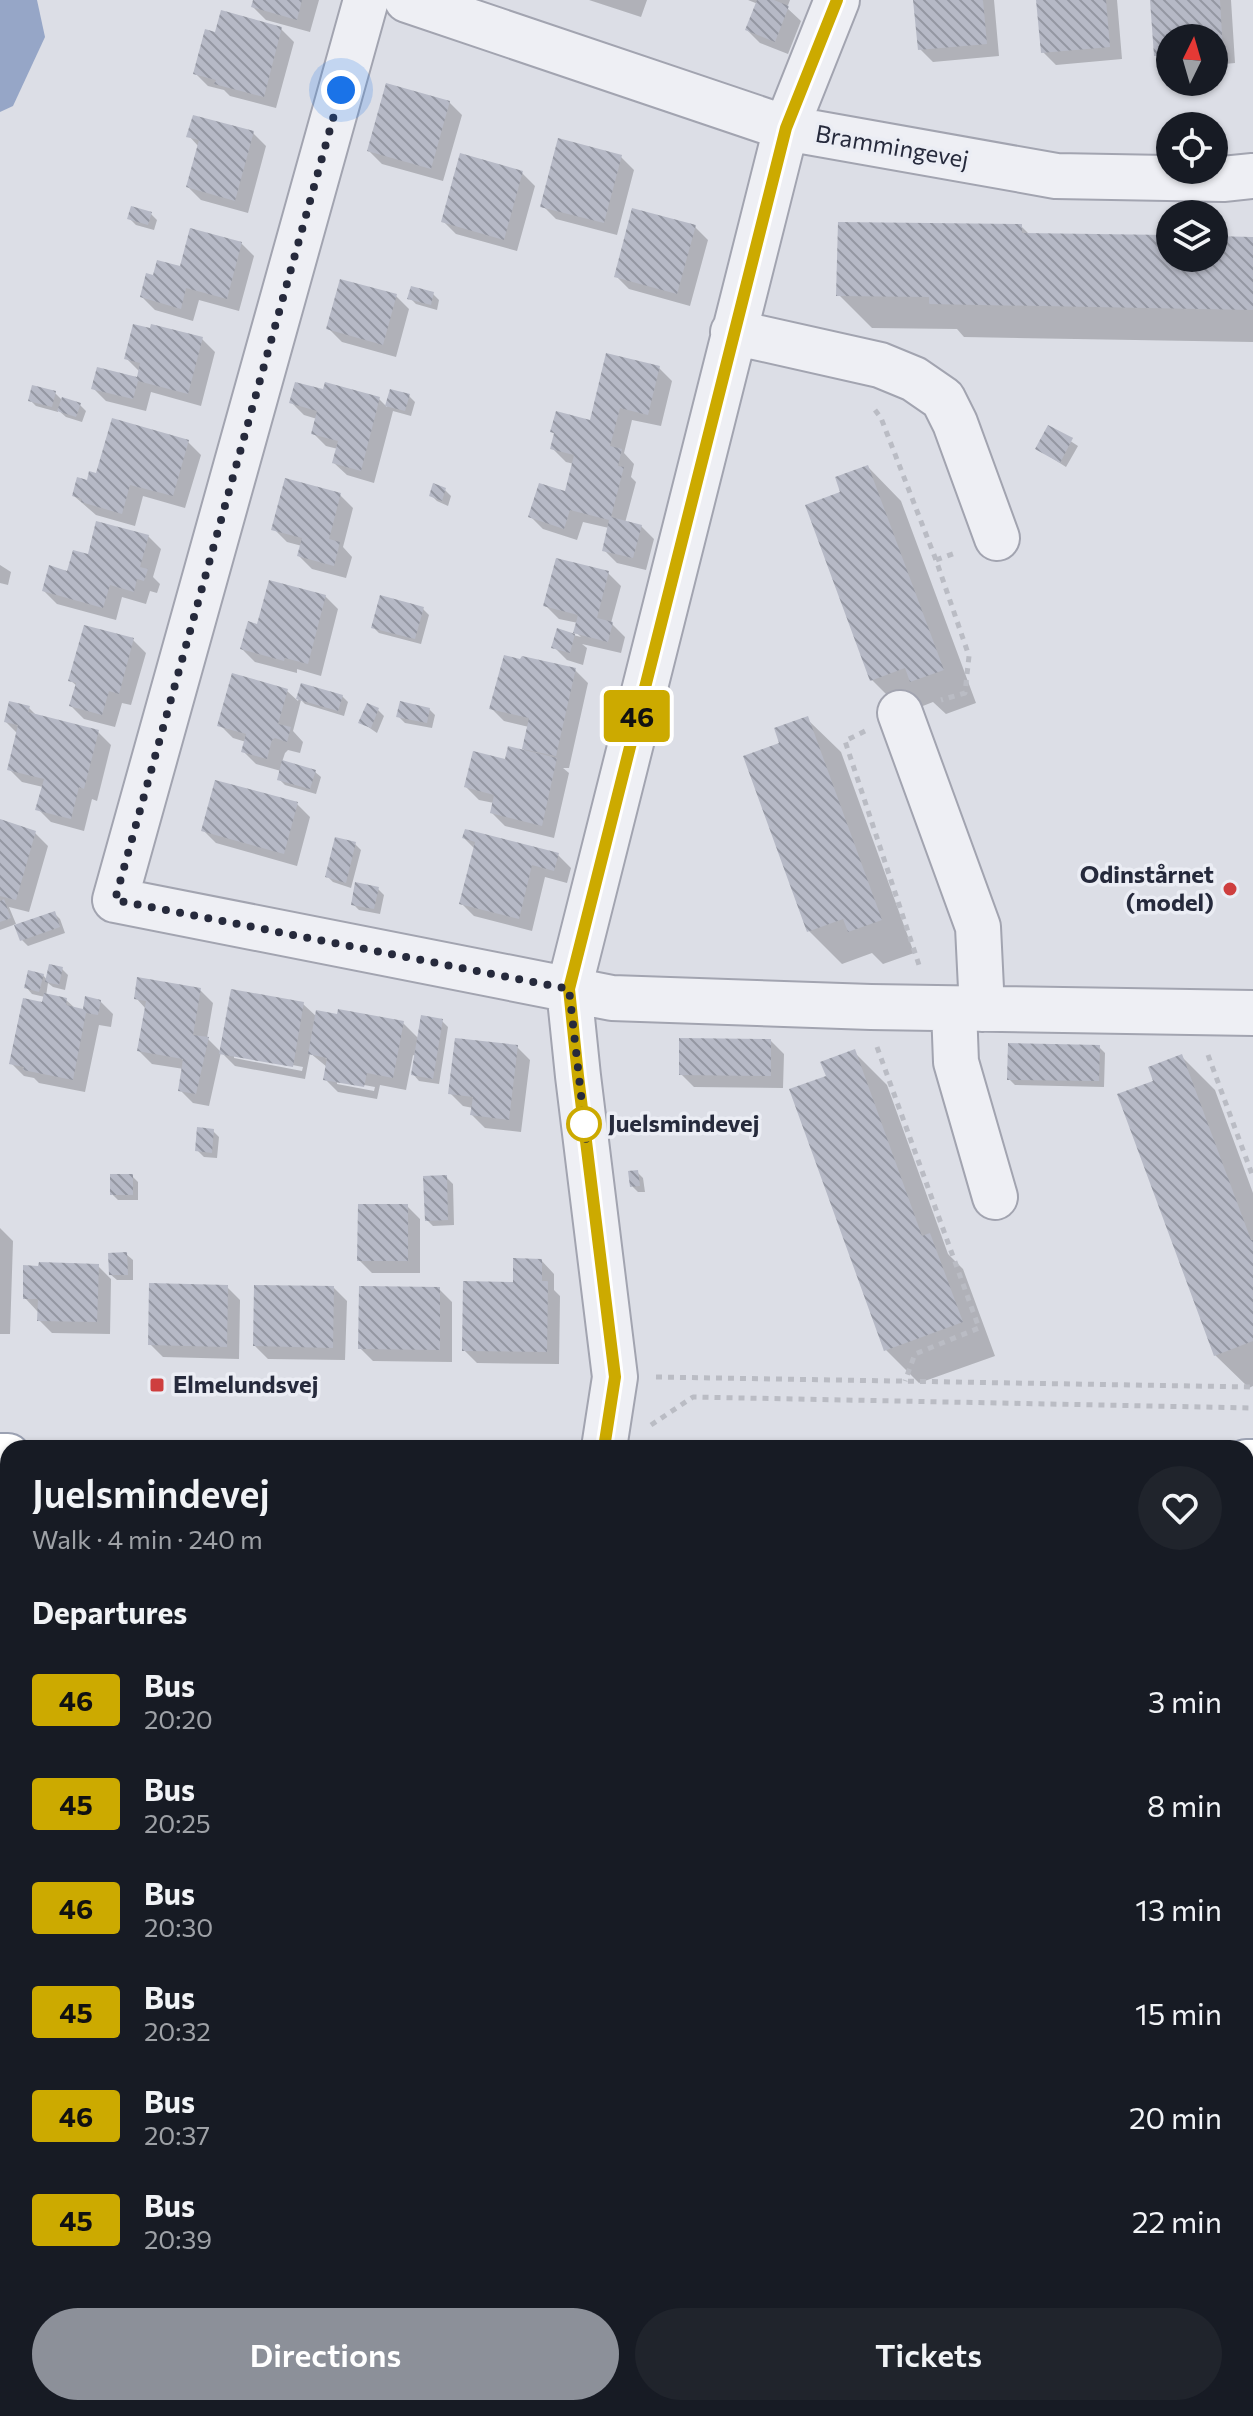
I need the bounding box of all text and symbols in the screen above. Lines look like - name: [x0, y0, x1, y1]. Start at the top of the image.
- north arrow: [1156, 24, 1228, 96]
- map controls: [1156, 24, 1228, 272]
- your location: [321, 70, 361, 110]
- button: locate: [1156, 112, 1228, 184]
- street label: Brammingevej: [813, 118, 971, 173]
- button: layers: [1156, 200, 1228, 272]
- line badge: 46: [601, 690, 673, 742]
- text: 46: [620, 699, 654, 733]
- place label: Odinstårnet (model): [1080, 859, 1214, 916]
- marker: Odinstårnet (model): [1221, 880, 1239, 898]
- marker: Juelsmindevej: [567, 1107, 601, 1141]
- place label: Juelsmindevej: [608, 1108, 759, 1137]
- place label: Elmelundsvej: [173, 1369, 318, 1398]
- marker: Elmelundsvej: [148, 1376, 166, 1394]
- button: heart: [1138, 1466, 1222, 1550]
- text: Juelsmindevej: [32, 1469, 270, 1516]
- text: Walk · 4 min · 240 m: [32, 1523, 263, 1554]
- text: Departures: [32, 1593, 187, 1630]
- text: Bus: [144, 1666, 195, 1703]
- text: 3 min: [1148, 1682, 1222, 1719]
- text: 46: [59, 1683, 93, 1717]
- text: 20:20: [144, 1703, 213, 1734]
- text: Bus: [144, 1770, 195, 1807]
- text: 8 min: [1147, 1786, 1222, 1823]
- text: 45: [59, 1787, 93, 1821]
- text: 20:25: [144, 1807, 211, 1838]
- text: Bus: [144, 1874, 195, 1911]
- text: 13 min: [1135, 1890, 1222, 1927]
- text: 46: [59, 1891, 93, 1925]
- text: 20:30: [144, 1911, 213, 1942]
- text: Bus: [144, 1978, 195, 2015]
- text: 15 min: [1135, 1994, 1222, 2031]
- text: 45: [59, 1995, 93, 2029]
- text: 20:32: [144, 2015, 211, 2046]
- text: Bus: [144, 2082, 195, 2119]
- text: 20 min: [1129, 2098, 1222, 2135]
- text: 46: [59, 2099, 93, 2133]
- text: 20:37: [144, 2119, 210, 2150]
- text: Bus: [144, 2186, 195, 2223]
- text: 22 min: [1132, 2202, 1222, 2239]
- text: 45: [59, 2203, 93, 2237]
- text: 20:39: [144, 2223, 212, 2254]
- button: Directions: [32, 2308, 619, 2400]
- button: Tickets: [635, 2308, 1222, 2400]

